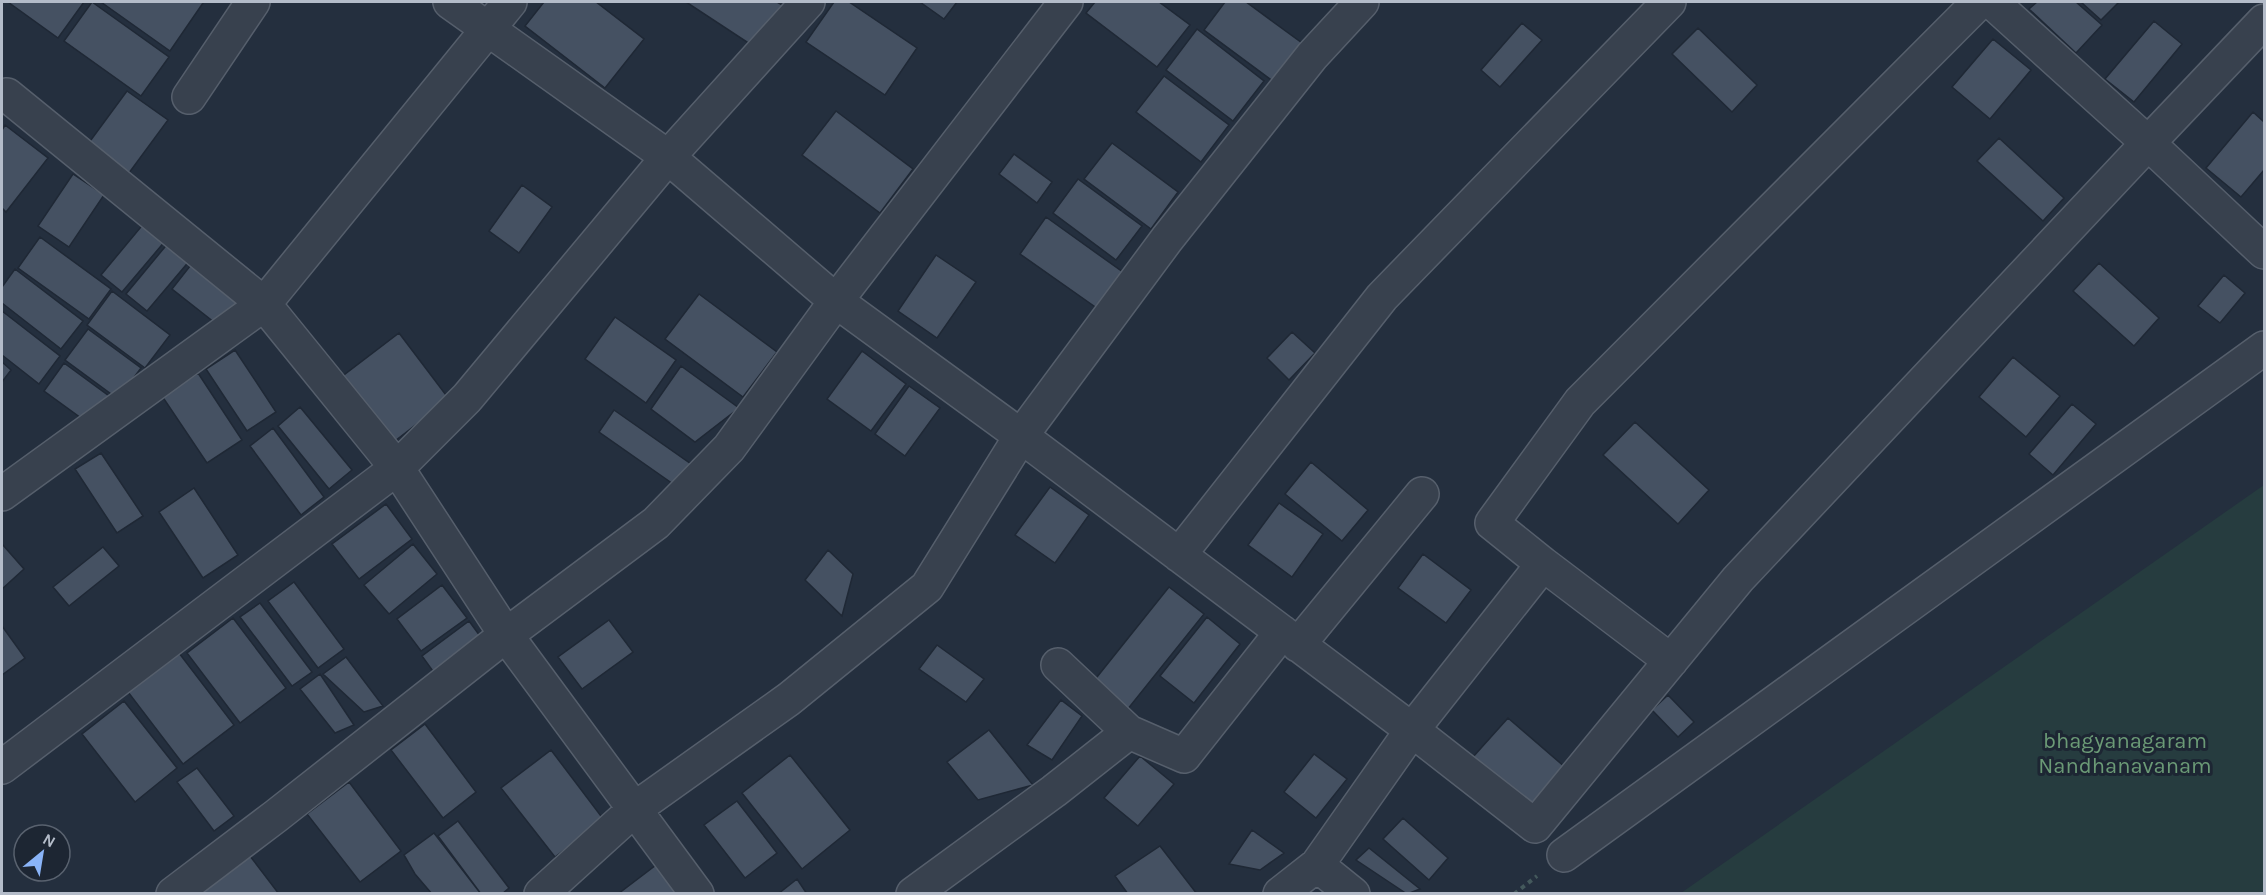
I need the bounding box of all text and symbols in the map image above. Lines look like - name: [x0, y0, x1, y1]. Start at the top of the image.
- park label: bhagyanagaram Nandhanavanam: [2038, 728, 2212, 779]
- north arrow: [12, 823, 72, 883]
- text: N: [40, 829, 59, 852]

